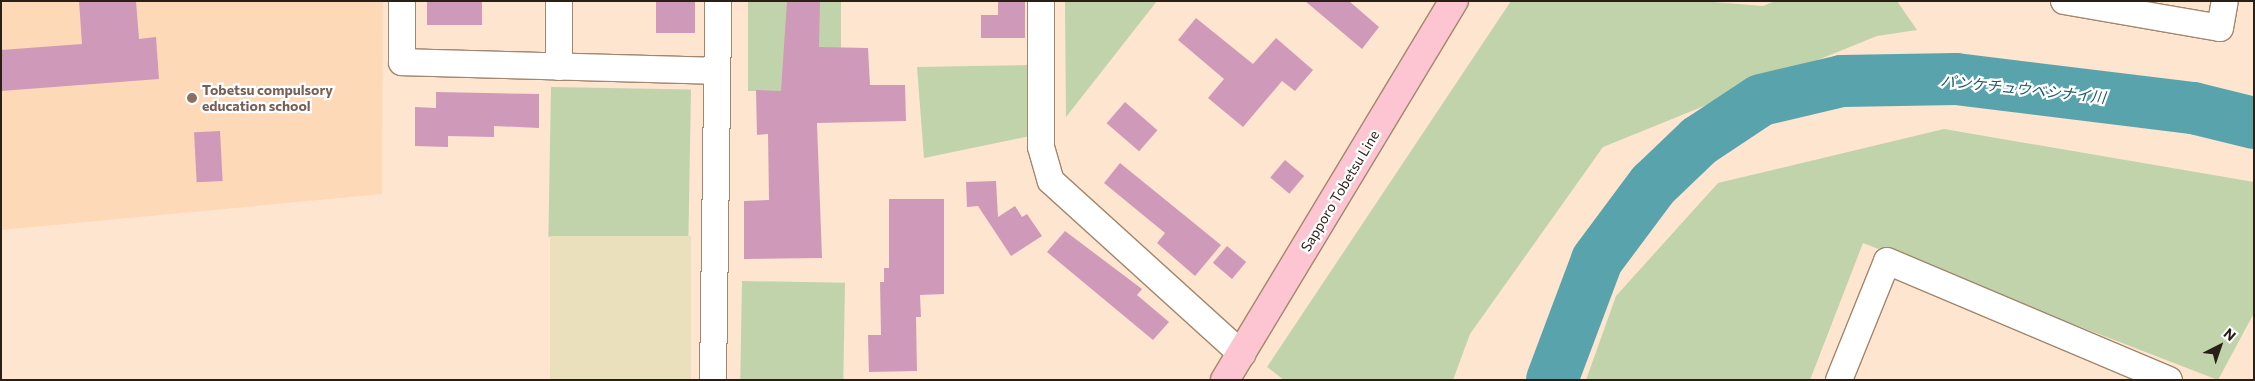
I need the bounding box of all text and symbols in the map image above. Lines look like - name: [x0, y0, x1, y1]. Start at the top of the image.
- water label: パンケチュウベシナイ川: [1940, 71, 2106, 107]
- place label: Tobetsu compulsory education school: [202, 82, 333, 114]
- marker: Tobetsu compulsory education school: [186, 92, 198, 104]
- street label: Sapporo Tobetsu Line: [1297, 127, 1383, 255]
- north arrow: [2195, 321, 2245, 371]
- text: N: [2221, 324, 2240, 344]

